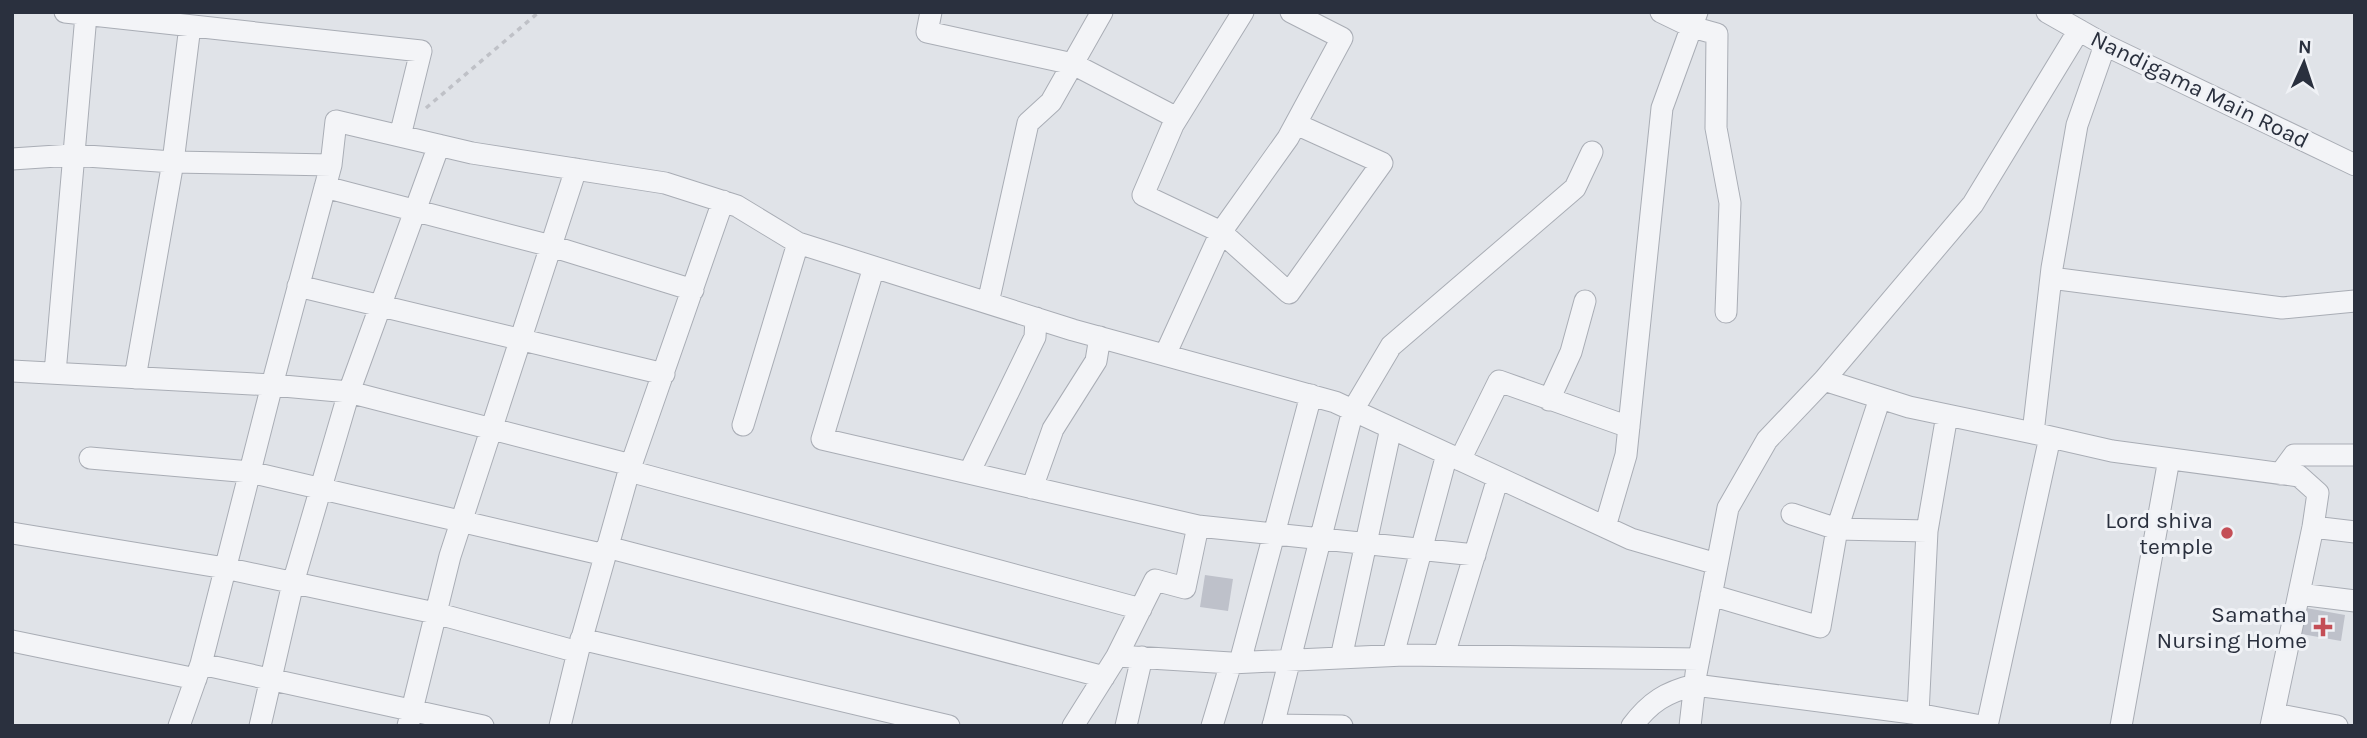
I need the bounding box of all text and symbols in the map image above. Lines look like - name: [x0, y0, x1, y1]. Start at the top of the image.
- street label: Nandigama Main Road: [2086, 24, 2314, 154]
- north arrow: [2269, 28, 2339, 98]
- place label: Lord shiva temple: [2105, 507, 2213, 560]
- marker: Lord shiva temple: [2219, 525, 2235, 541]
- place label: Samatha Nursing Home: [2156, 601, 2307, 654]
- marker: Samatha Nursing Home: [2313, 617, 2333, 637]

